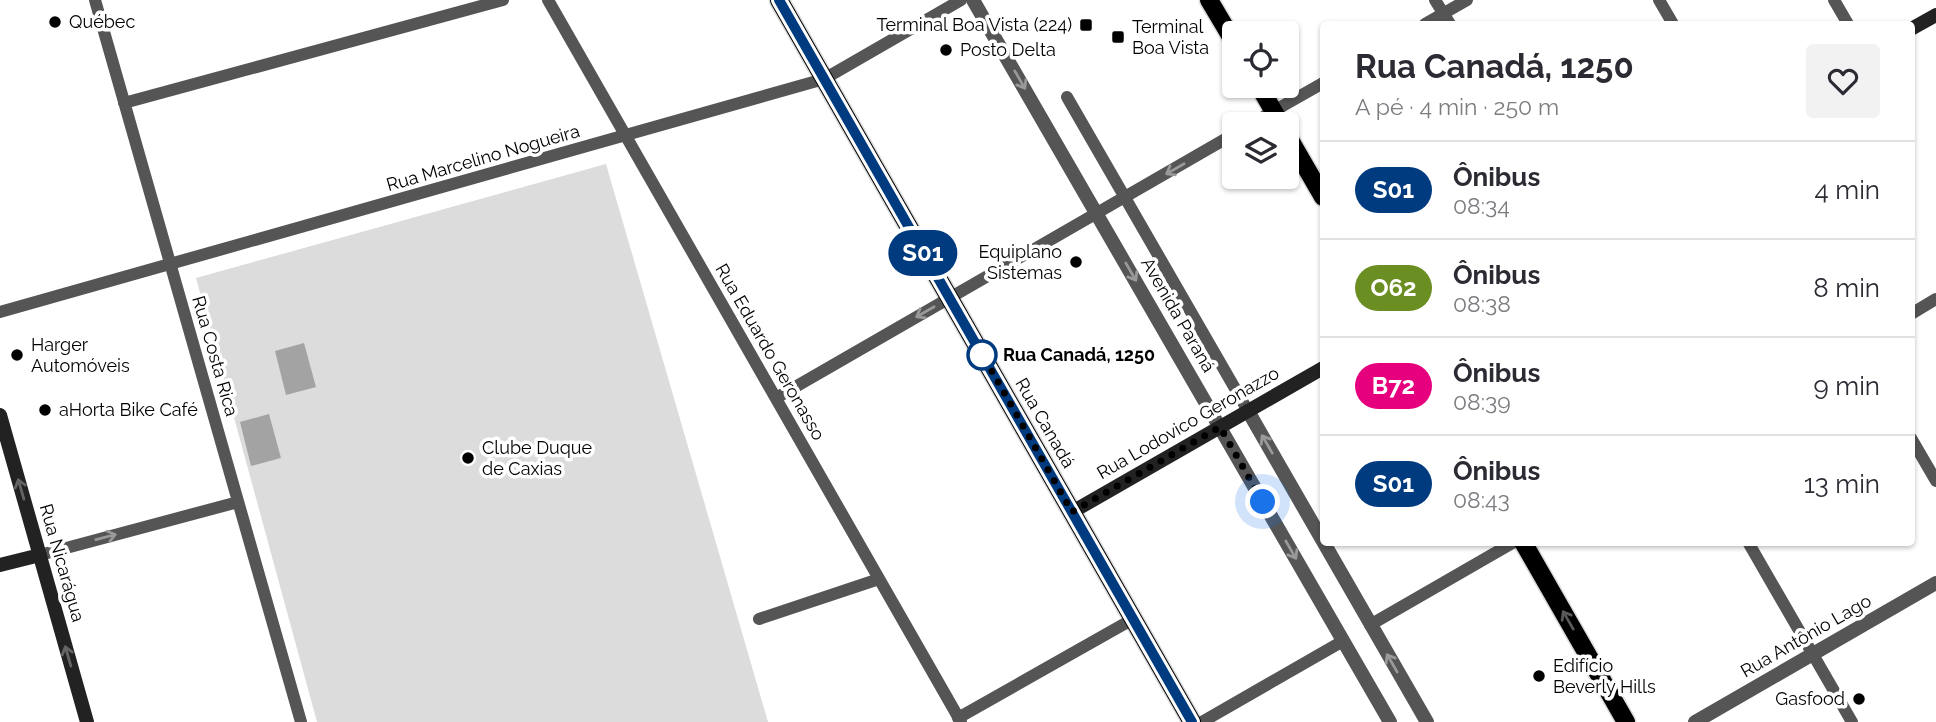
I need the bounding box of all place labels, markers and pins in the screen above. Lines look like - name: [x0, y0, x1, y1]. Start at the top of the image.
- place label: Québec: [69, 11, 135, 32]
- marker: Québec: [47, 14, 63, 30]
- place label: Terminal Boa Vista (224): [876, 14, 1072, 35]
- place label: Terminal Boa Vista: [1132, 16, 1209, 58]
- marker: Terminal Boa Vista (224): [1078, 17, 1094, 33]
- marker: Terminal Boa Vista: [1110, 29, 1126, 45]
- place label: Posto Delta: [960, 39, 1056, 60]
- marker: Posto Delta: [938, 42, 954, 58]
- place label: Equiplano Sistemas: [979, 241, 1062, 283]
- marker: Equiplano Sistemas: [1068, 254, 1084, 270]
- place label: Harger Automóveis: [31, 334, 130, 376]
- marker: Rua Canadá, 1250: [967, 340, 997, 370]
- place label: Rua Canadá, 1250: [1003, 344, 1155, 365]
- marker: Harger Automóveis: [9, 347, 25, 363]
- place label: aHorta Bike Café: [59, 399, 198, 420]
- marker: aHorta Bike Café: [37, 402, 53, 418]
- place label: Clube Duque de Caxias: [482, 437, 593, 479]
- marker: Clube Duque de Caxias: [460, 450, 476, 466]
- place label: Edifício Beverly Hills: [1553, 655, 1656, 697]
- marker: Edifício Beverly Hills: [1531, 668, 1547, 684]
- place label: Gasfood: [1775, 688, 1845, 709]
- marker: Gasfood: [1851, 691, 1867, 707]

